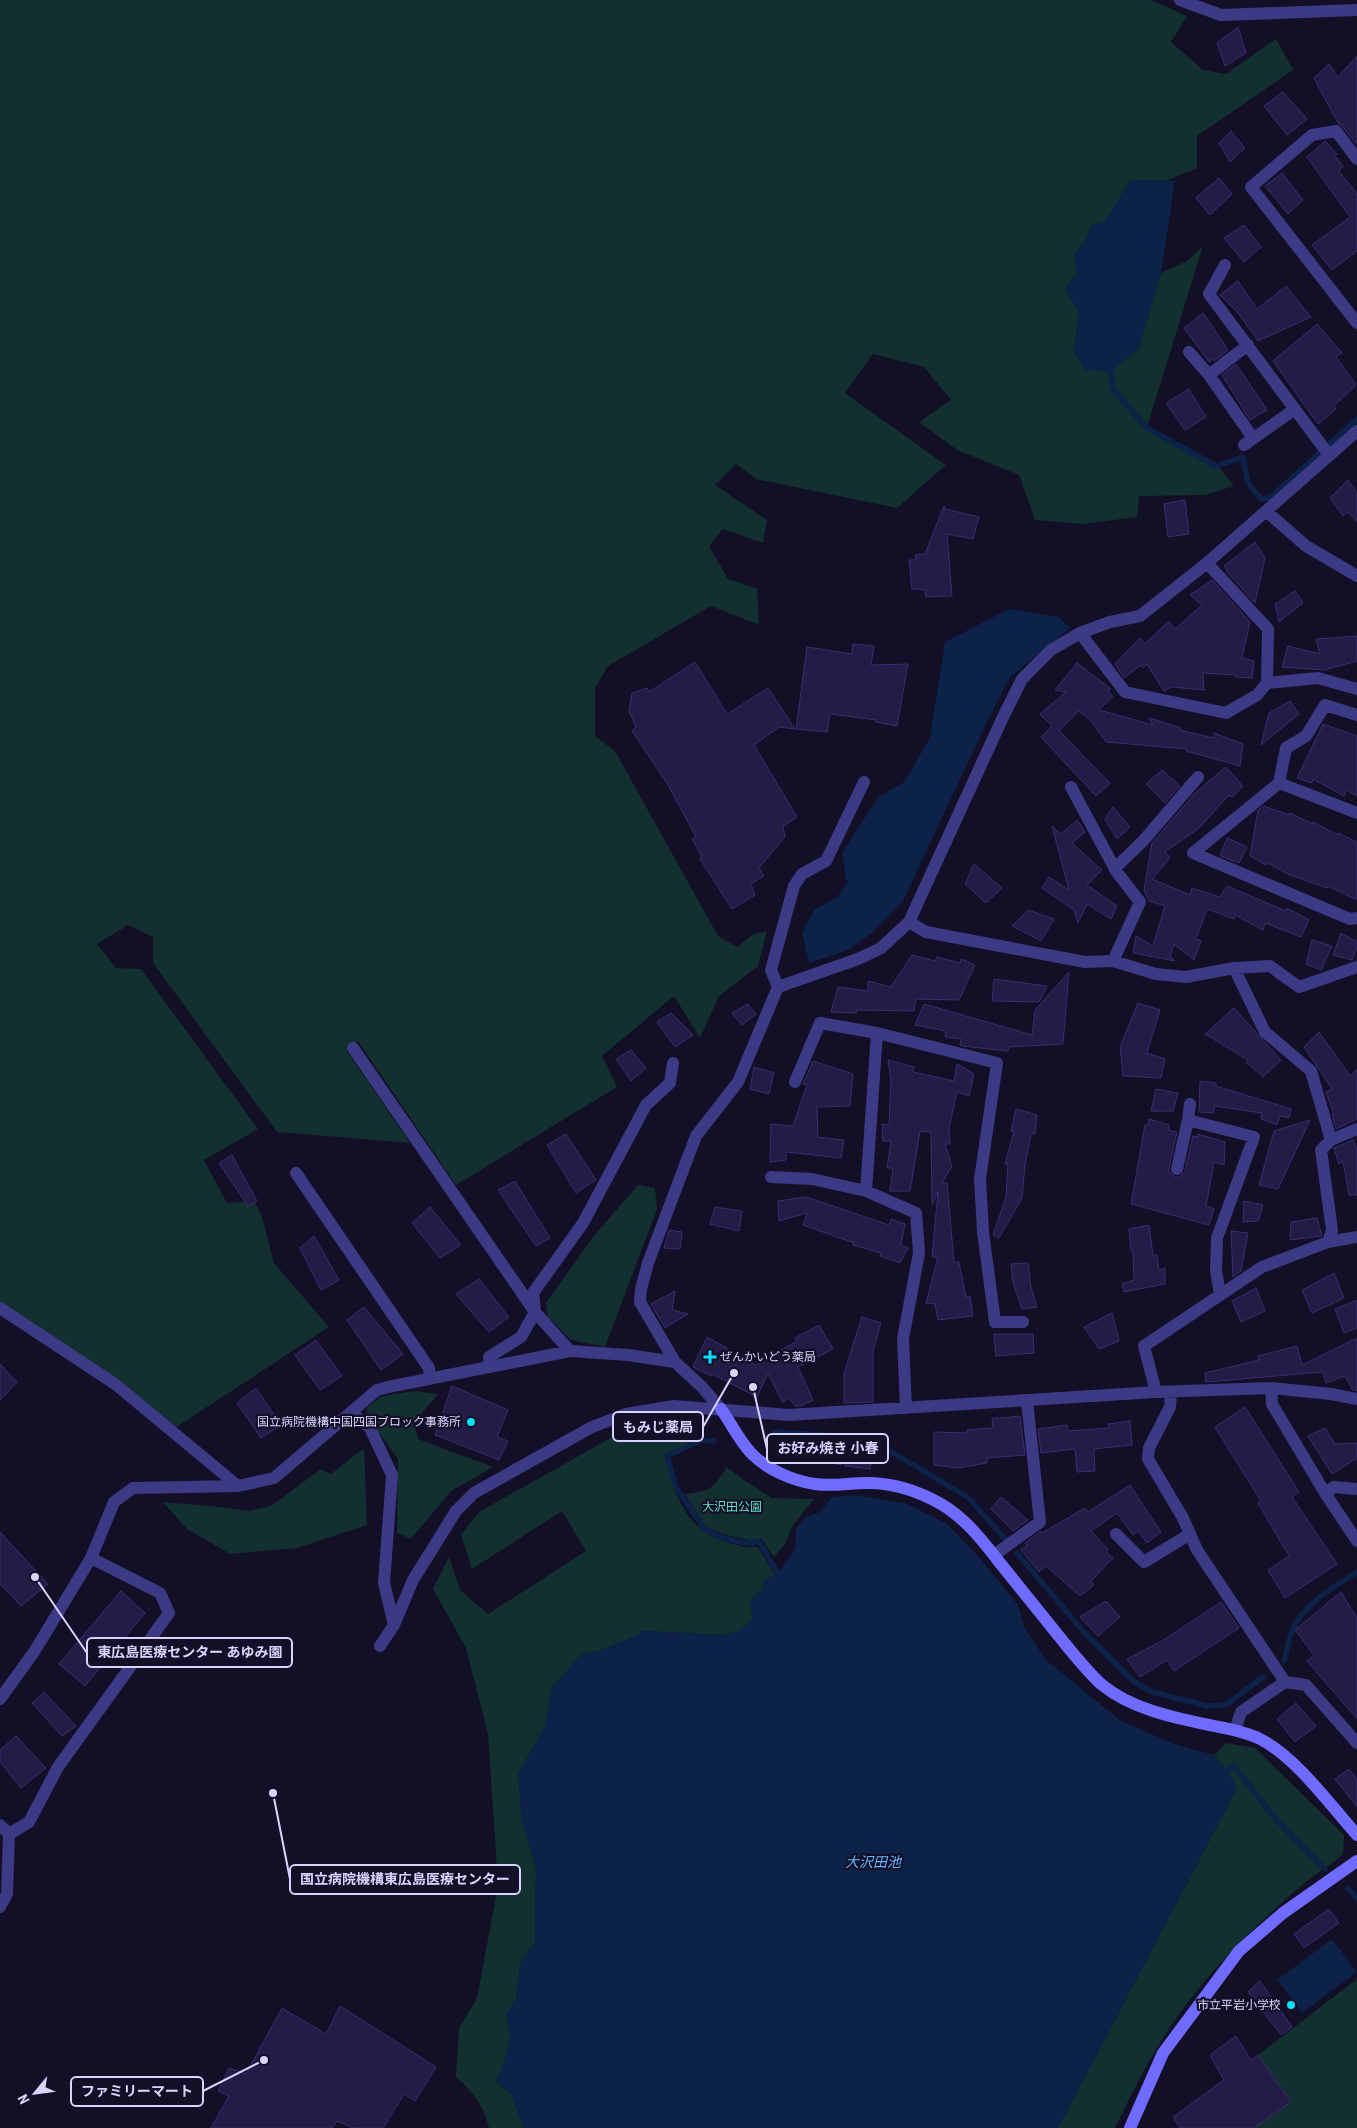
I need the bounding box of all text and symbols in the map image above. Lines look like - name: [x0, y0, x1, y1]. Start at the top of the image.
- place label: ぜんかいどう薬局: [720, 1350, 816, 1364]
- marker: ぜんかいどう薬局: [704, 1351, 716, 1363]
- callout: もみじ薬局: [613, 1412, 703, 1441]
- place label: 国立病院機構中国四国ブロック事務所: [257, 1415, 461, 1429]
- marker: 国立病院機構中国四国ブロック事務所: [465, 1416, 477, 1428]
- text: もみじ薬局: [623, 1419, 693, 1435]
- callout: お好み焼き 小春: [767, 1434, 888, 1463]
- text: お好み焼き 小春: [777, 1440, 879, 1456]
- park label: 大沢田公園: [702, 1500, 762, 1514]
- callout: 東広島医療センター あゆみ園: [87, 1638, 292, 1667]
- text: 東広島医療センター あゆみ園: [97, 1644, 283, 1660]
- water label: 大沢田池: [845, 1854, 903, 1870]
- callout: 国立病院機構東広島医療センター: [290, 1865, 520, 1894]
- text: 国立病院機構東広島医療センター: [300, 1871, 510, 1887]
- place label: 市立平岩小学校: [1197, 1998, 1281, 2012]
- marker: 市立平岩小学校: [1285, 1999, 1297, 2011]
- north arrow: [10, 2068, 60, 2118]
- callout: ファミリーマート: [71, 2077, 203, 2106]
- text: ファミリーマート: [81, 2083, 193, 2099]
- text: N: [15, 2092, 33, 2107]

